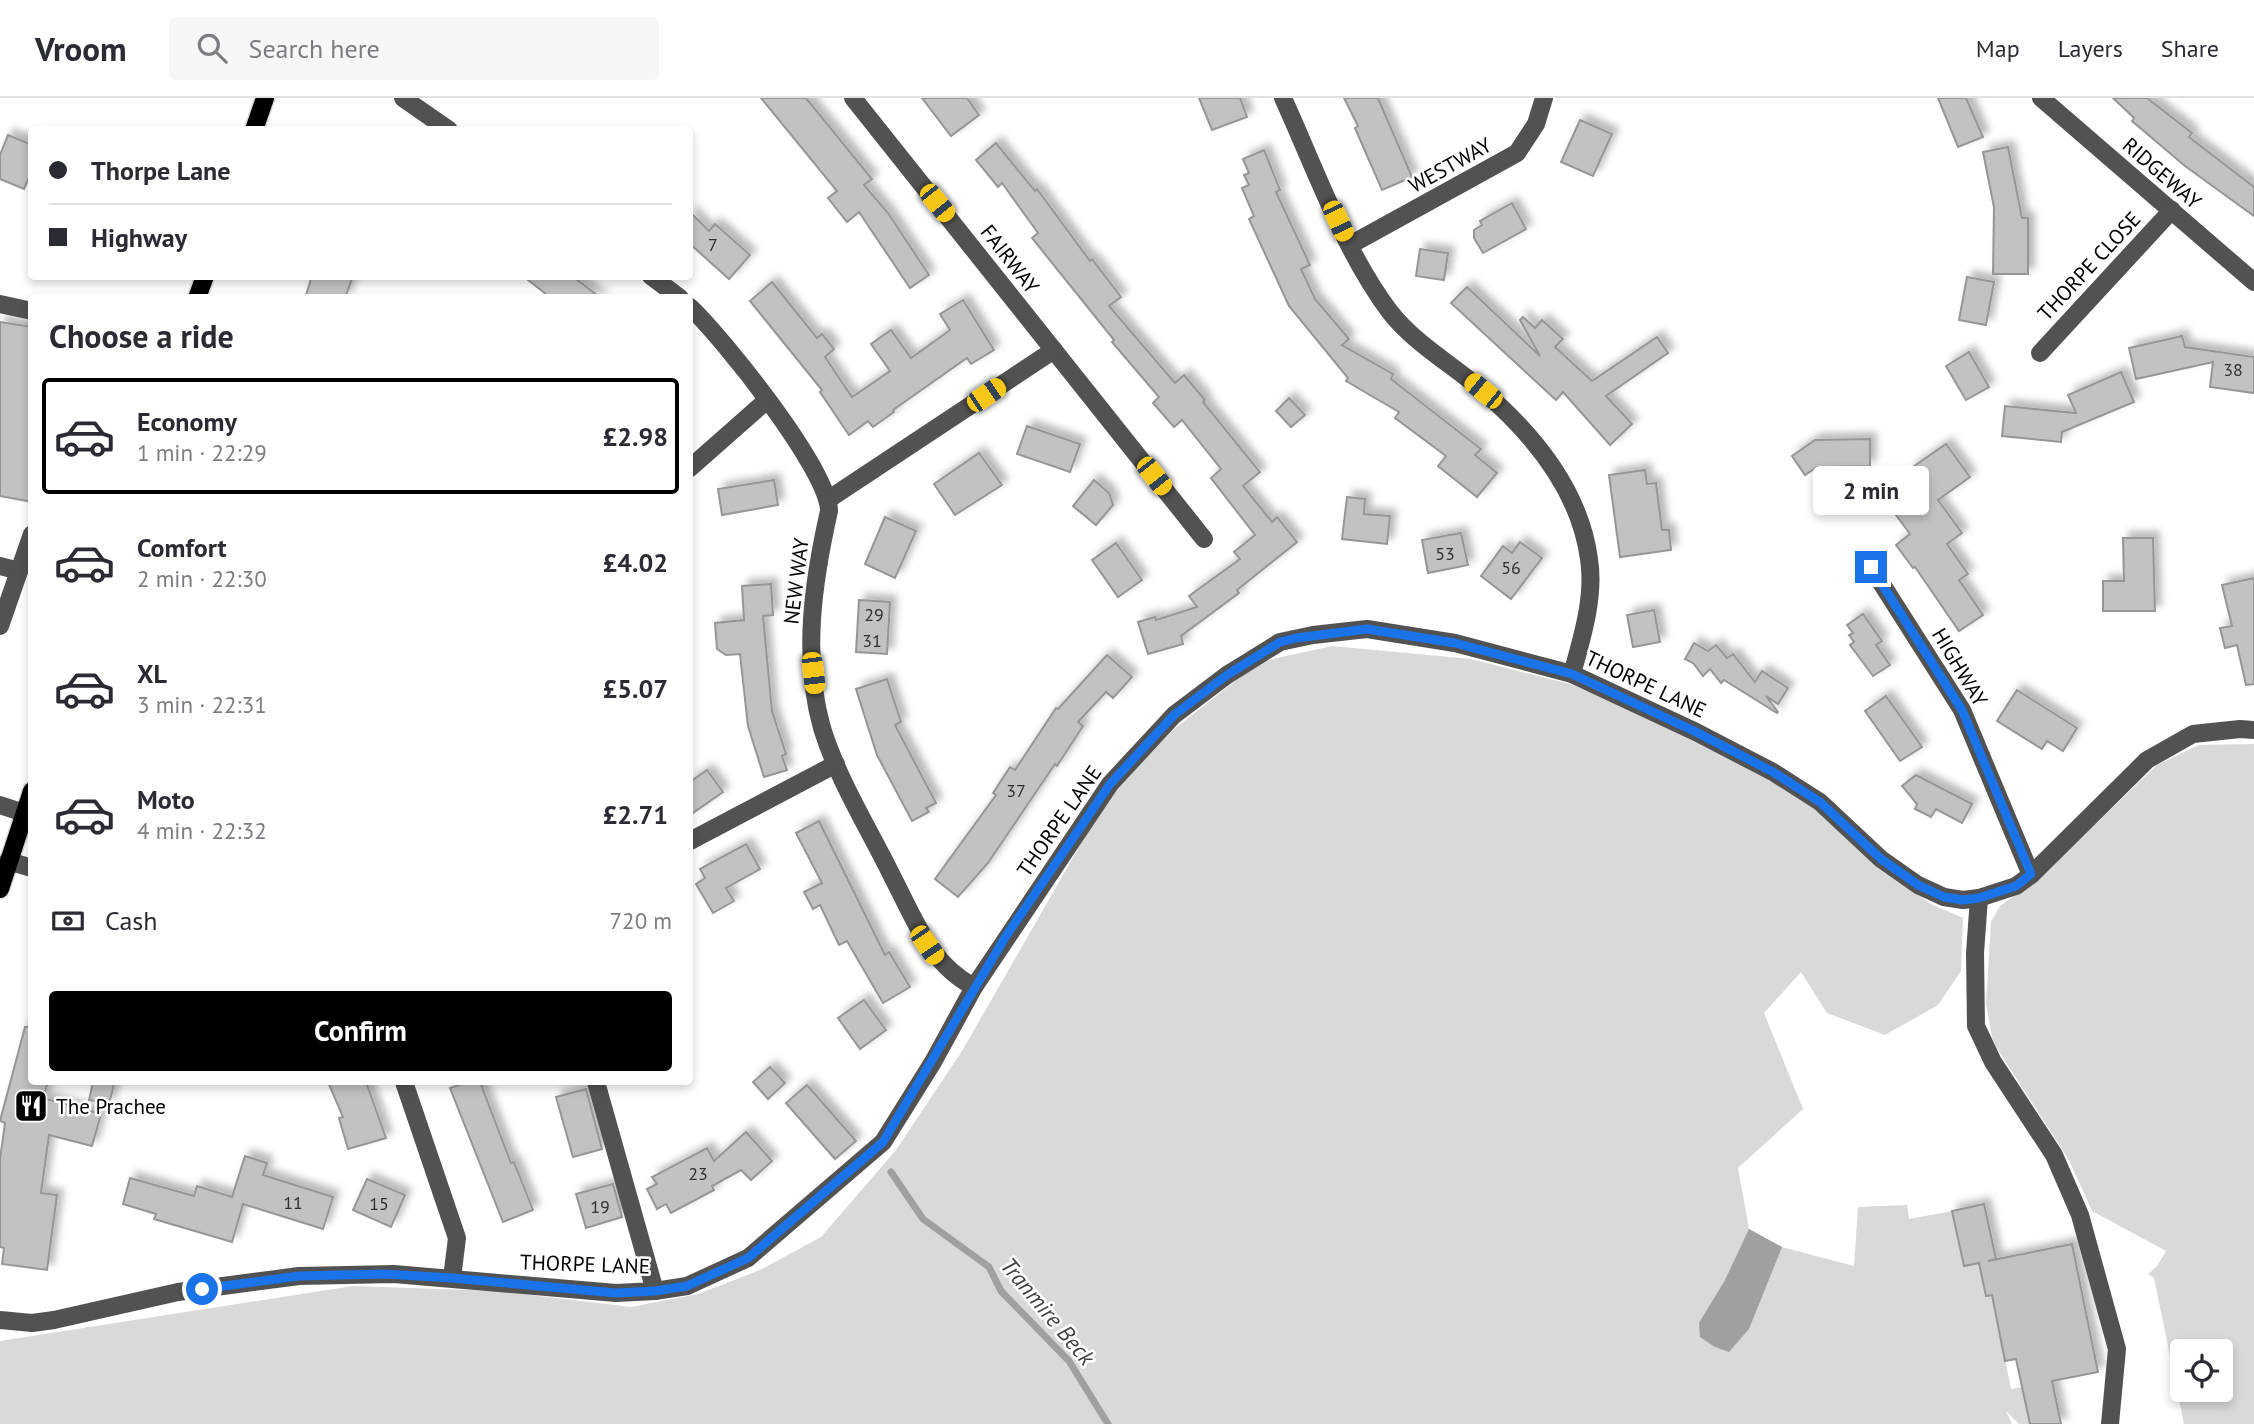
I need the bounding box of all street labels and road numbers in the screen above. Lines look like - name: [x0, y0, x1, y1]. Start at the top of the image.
- street label: WESTWAY: [1404, 131, 1497, 199]
- street label: RIDGEWAY: [2117, 131, 2207, 215]
- street label: THORPE CLOSE: [2032, 206, 2146, 326]
- street label: FAIRWAY: [975, 219, 1046, 299]
- street label: NEW WAY: [777, 536, 815, 626]
- street label: HIGHWAY: [1926, 623, 1994, 711]
- street label: THORPE LANE: [1581, 644, 1711, 724]
- street label: THORPE LANE: [1011, 760, 1107, 882]
- street label: THORPE LANE: [520, 1248, 650, 1280]

